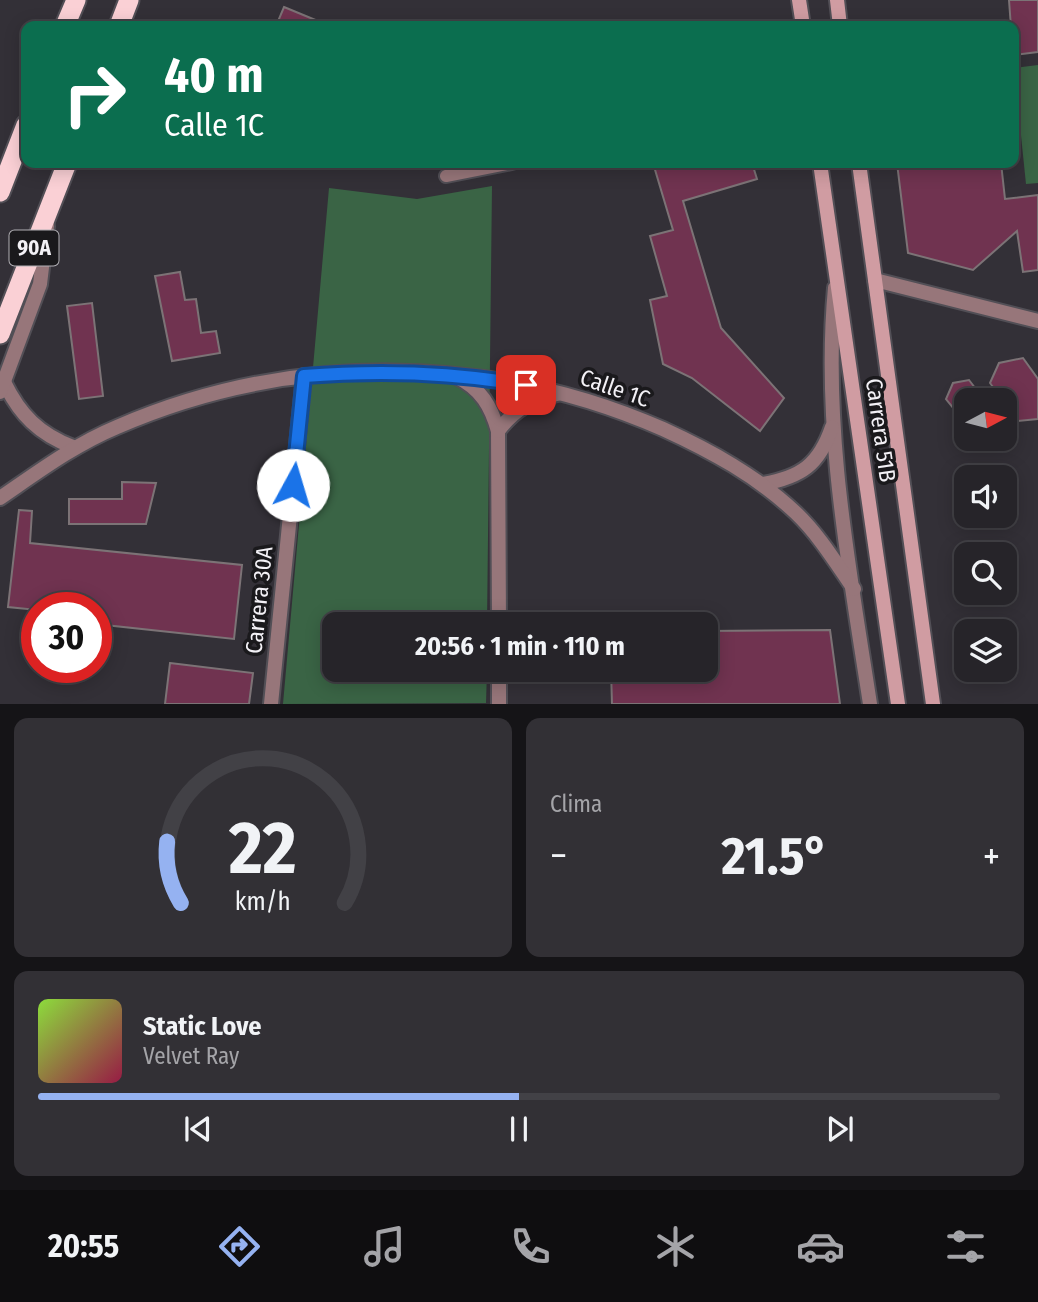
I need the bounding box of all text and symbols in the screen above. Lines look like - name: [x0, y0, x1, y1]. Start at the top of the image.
- text: 40 m: [164, 46, 264, 105]
- icon: right: [49, 49, 140, 140]
- text: Calle 1C: [164, 106, 264, 144]
- road number: 90A: [9, 230, 58, 266]
- pin: [496, 355, 556, 415]
- street label: Calle 1C: [576, 363, 654, 413]
- icon: arrive: [507, 366, 545, 404]
- street label: Carrera 51B: [860, 376, 902, 484]
- north arrow: [954, 388, 1017, 452]
- map controls: [954, 388, 1017, 682]
- position arrow: [256, 448, 330, 522]
- button: sound: [954, 465, 1017, 528]
- button: search: [954, 542, 1017, 605]
- street label: Carrera 30A: [239, 545, 279, 655]
- speed limit sign: 30: [21, 592, 112, 683]
- button: layers: [954, 619, 1017, 682]
- text: 20:56 · 1 min · 110 m: [415, 631, 625, 662]
- text: Clima: [550, 790, 602, 818]
- text: 22: [228, 806, 297, 893]
- text: 21.5°: [721, 825, 828, 888]
- text: −: [550, 833, 567, 879]
- text: +: [983, 833, 1000, 879]
- text: km/h: [235, 887, 291, 917]
- text: Static Love: [143, 1011, 261, 1042]
- text: Velvet Ray: [143, 1042, 239, 1070]
- icon: previous: [179, 1110, 217, 1148]
- icon: pause: [500, 1110, 538, 1148]
- icon: next: [821, 1110, 859, 1148]
- icon: directions: [215, 1222, 264, 1271]
- icon: music: [360, 1222, 409, 1271]
- icon: phone: [506, 1222, 555, 1271]
- icon: climate: [651, 1222, 700, 1271]
- icon: car: [796, 1222, 845, 1271]
- icon: filters: [941, 1222, 990, 1271]
- text: 20:55: [48, 1227, 119, 1265]

